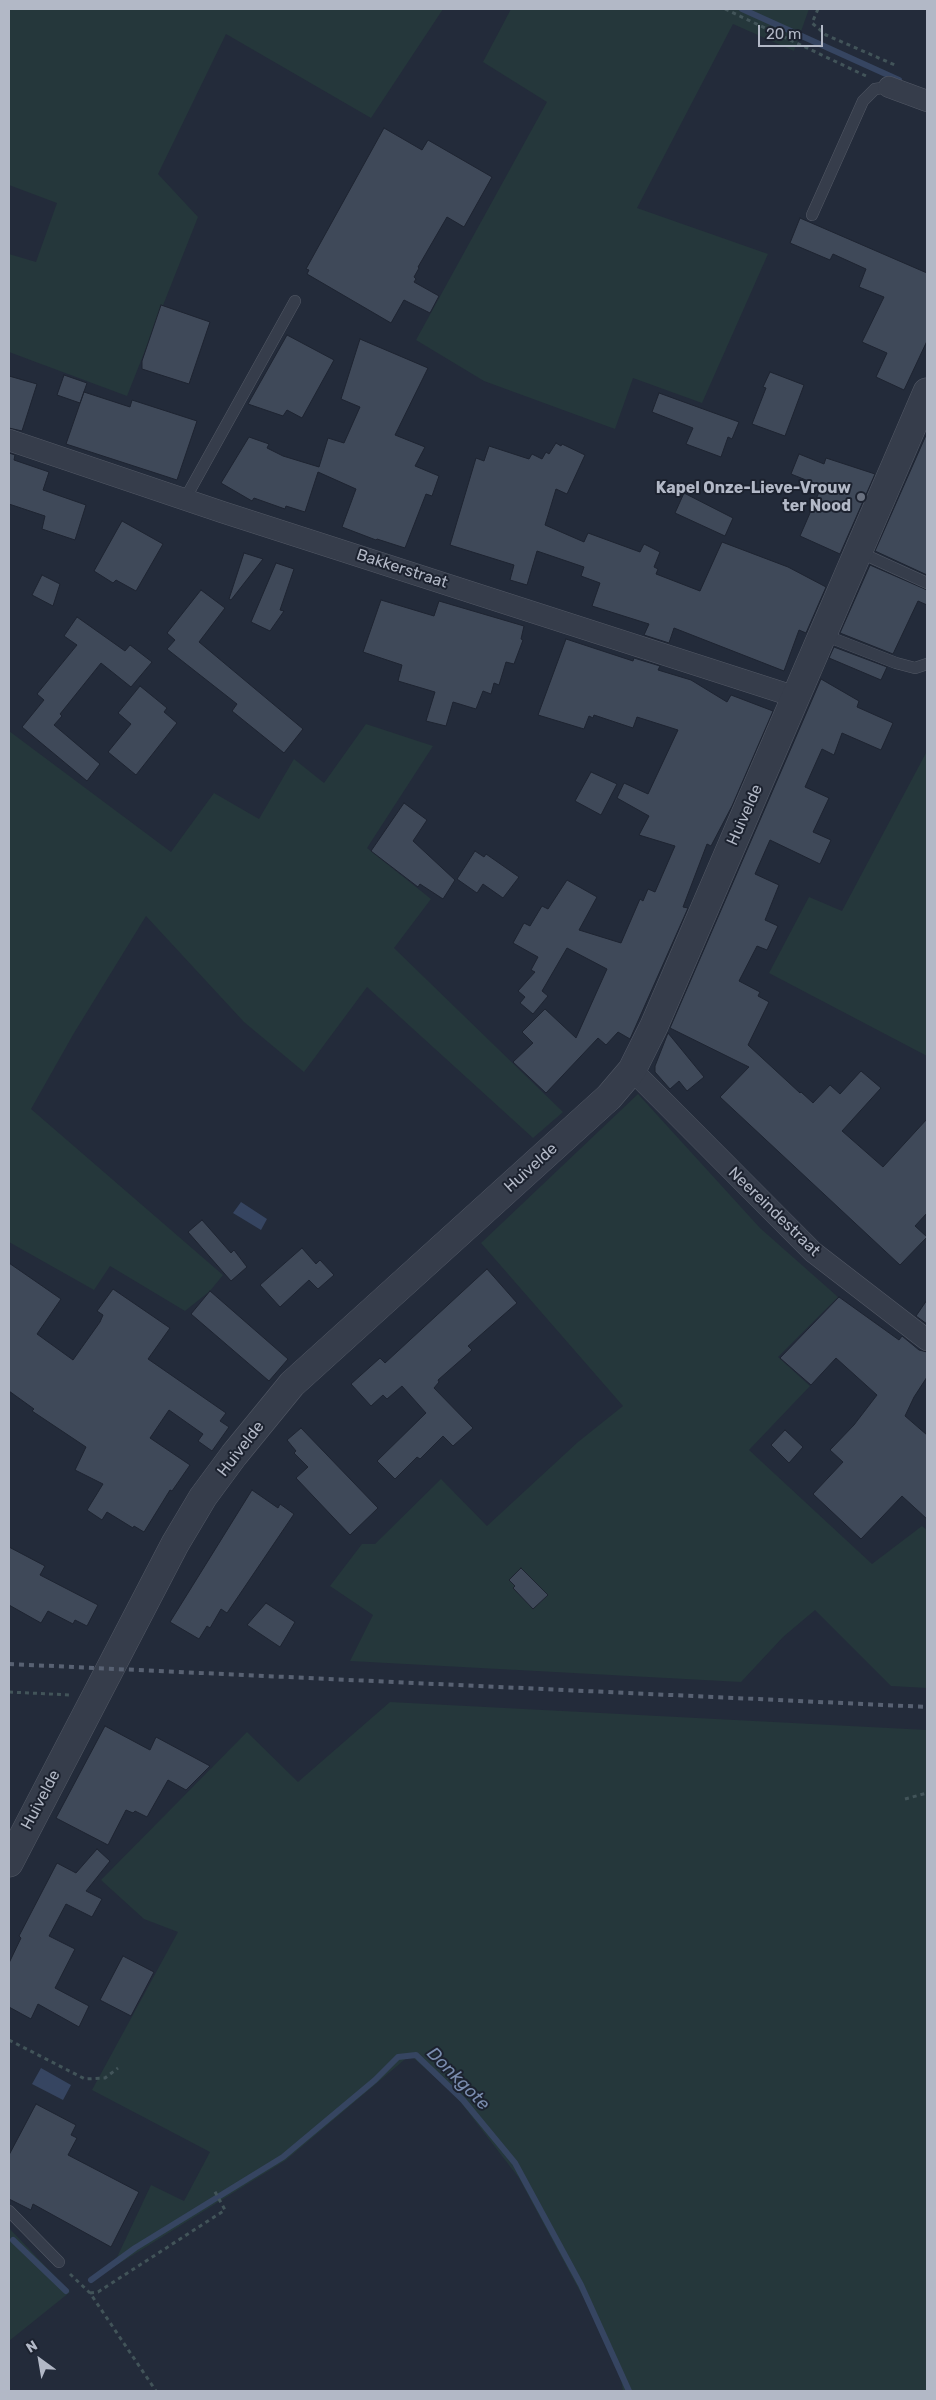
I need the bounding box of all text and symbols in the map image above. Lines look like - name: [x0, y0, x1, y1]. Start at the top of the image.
- scale bar: [761, 15, 826, 47]
- text: 20 m: [766, 25, 801, 43]
- place label: Kapel Onze-Lieve-Vrouw ter Nood: [656, 478, 851, 516]
- marker: Kapel Onze-Lieve-Vrouw ter Nood: [855, 491, 867, 503]
- street label: Bakkerstraat: [354, 545, 450, 593]
- street label: Huivelde: [723, 781, 767, 849]
- street label: Huivelde: [500, 1139, 562, 1197]
- street label: Neereindestraat: [724, 1163, 824, 1261]
- street label: Huivelde: [213, 1418, 269, 1480]
- street label: Huivelde: [17, 1767, 65, 1833]
- water label: Donkgote: [422, 2043, 494, 2115]
- north arrow: [15, 2335, 65, 2385]
- text: N: [23, 2337, 41, 2357]

